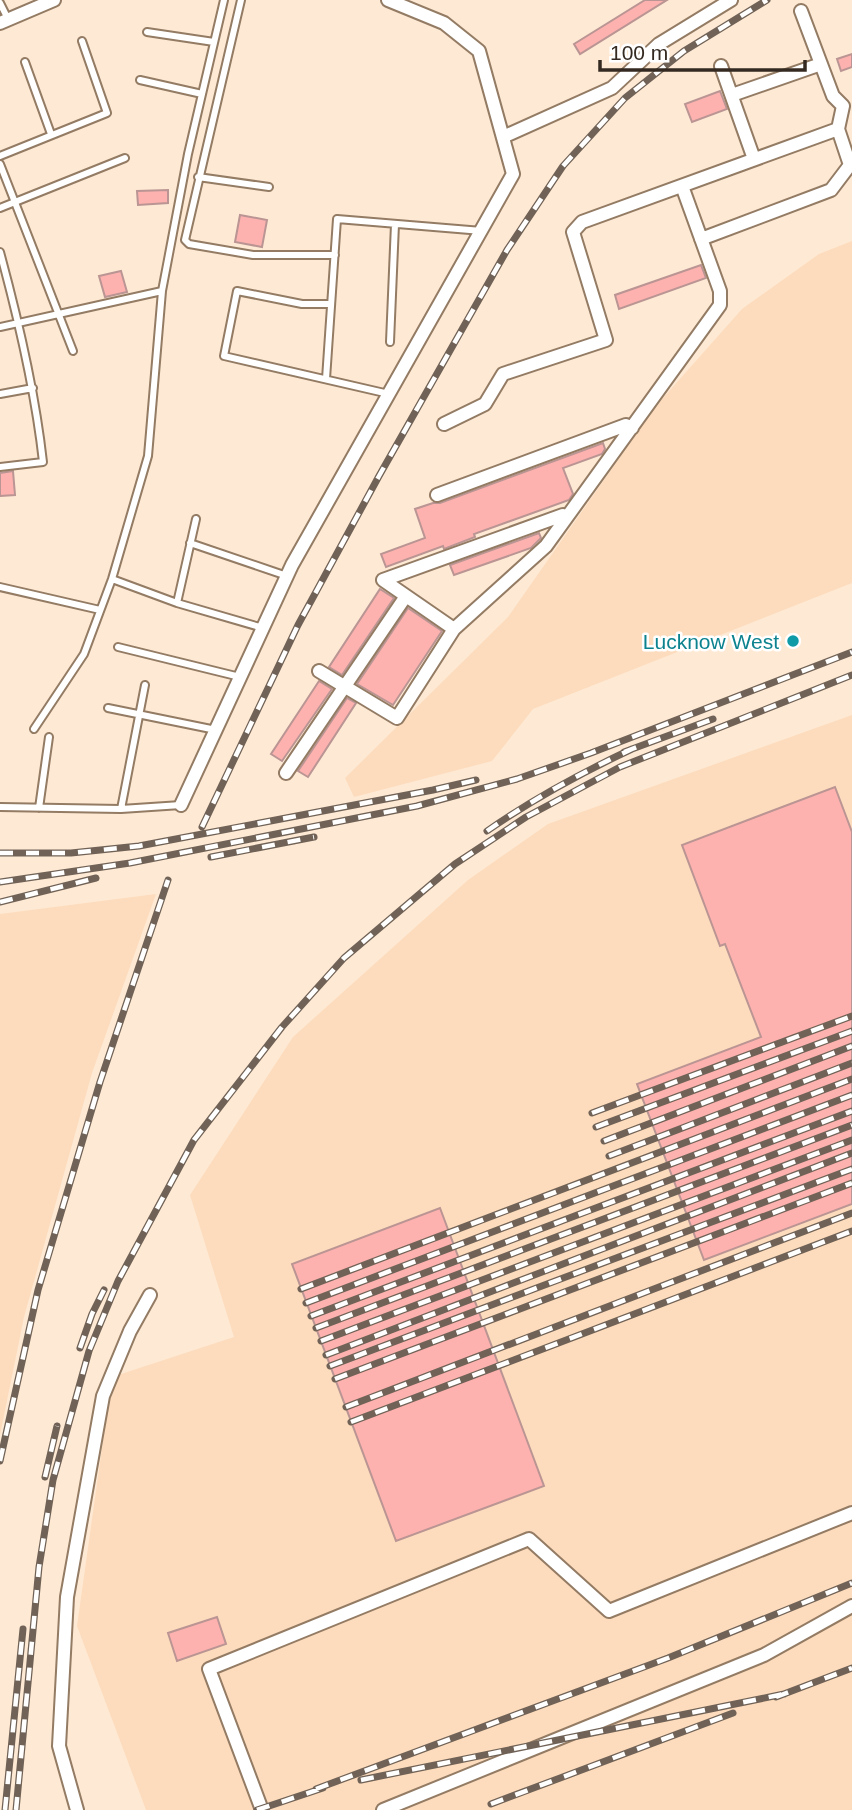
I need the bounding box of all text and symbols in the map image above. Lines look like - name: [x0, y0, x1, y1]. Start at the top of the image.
- scale bar: [600, 28, 805, 72]
- text: 100 m: [610, 41, 668, 64]
- place label: Lucknow West: [643, 630, 779, 653]
- marker: Lucknow West: [785, 633, 801, 649]

